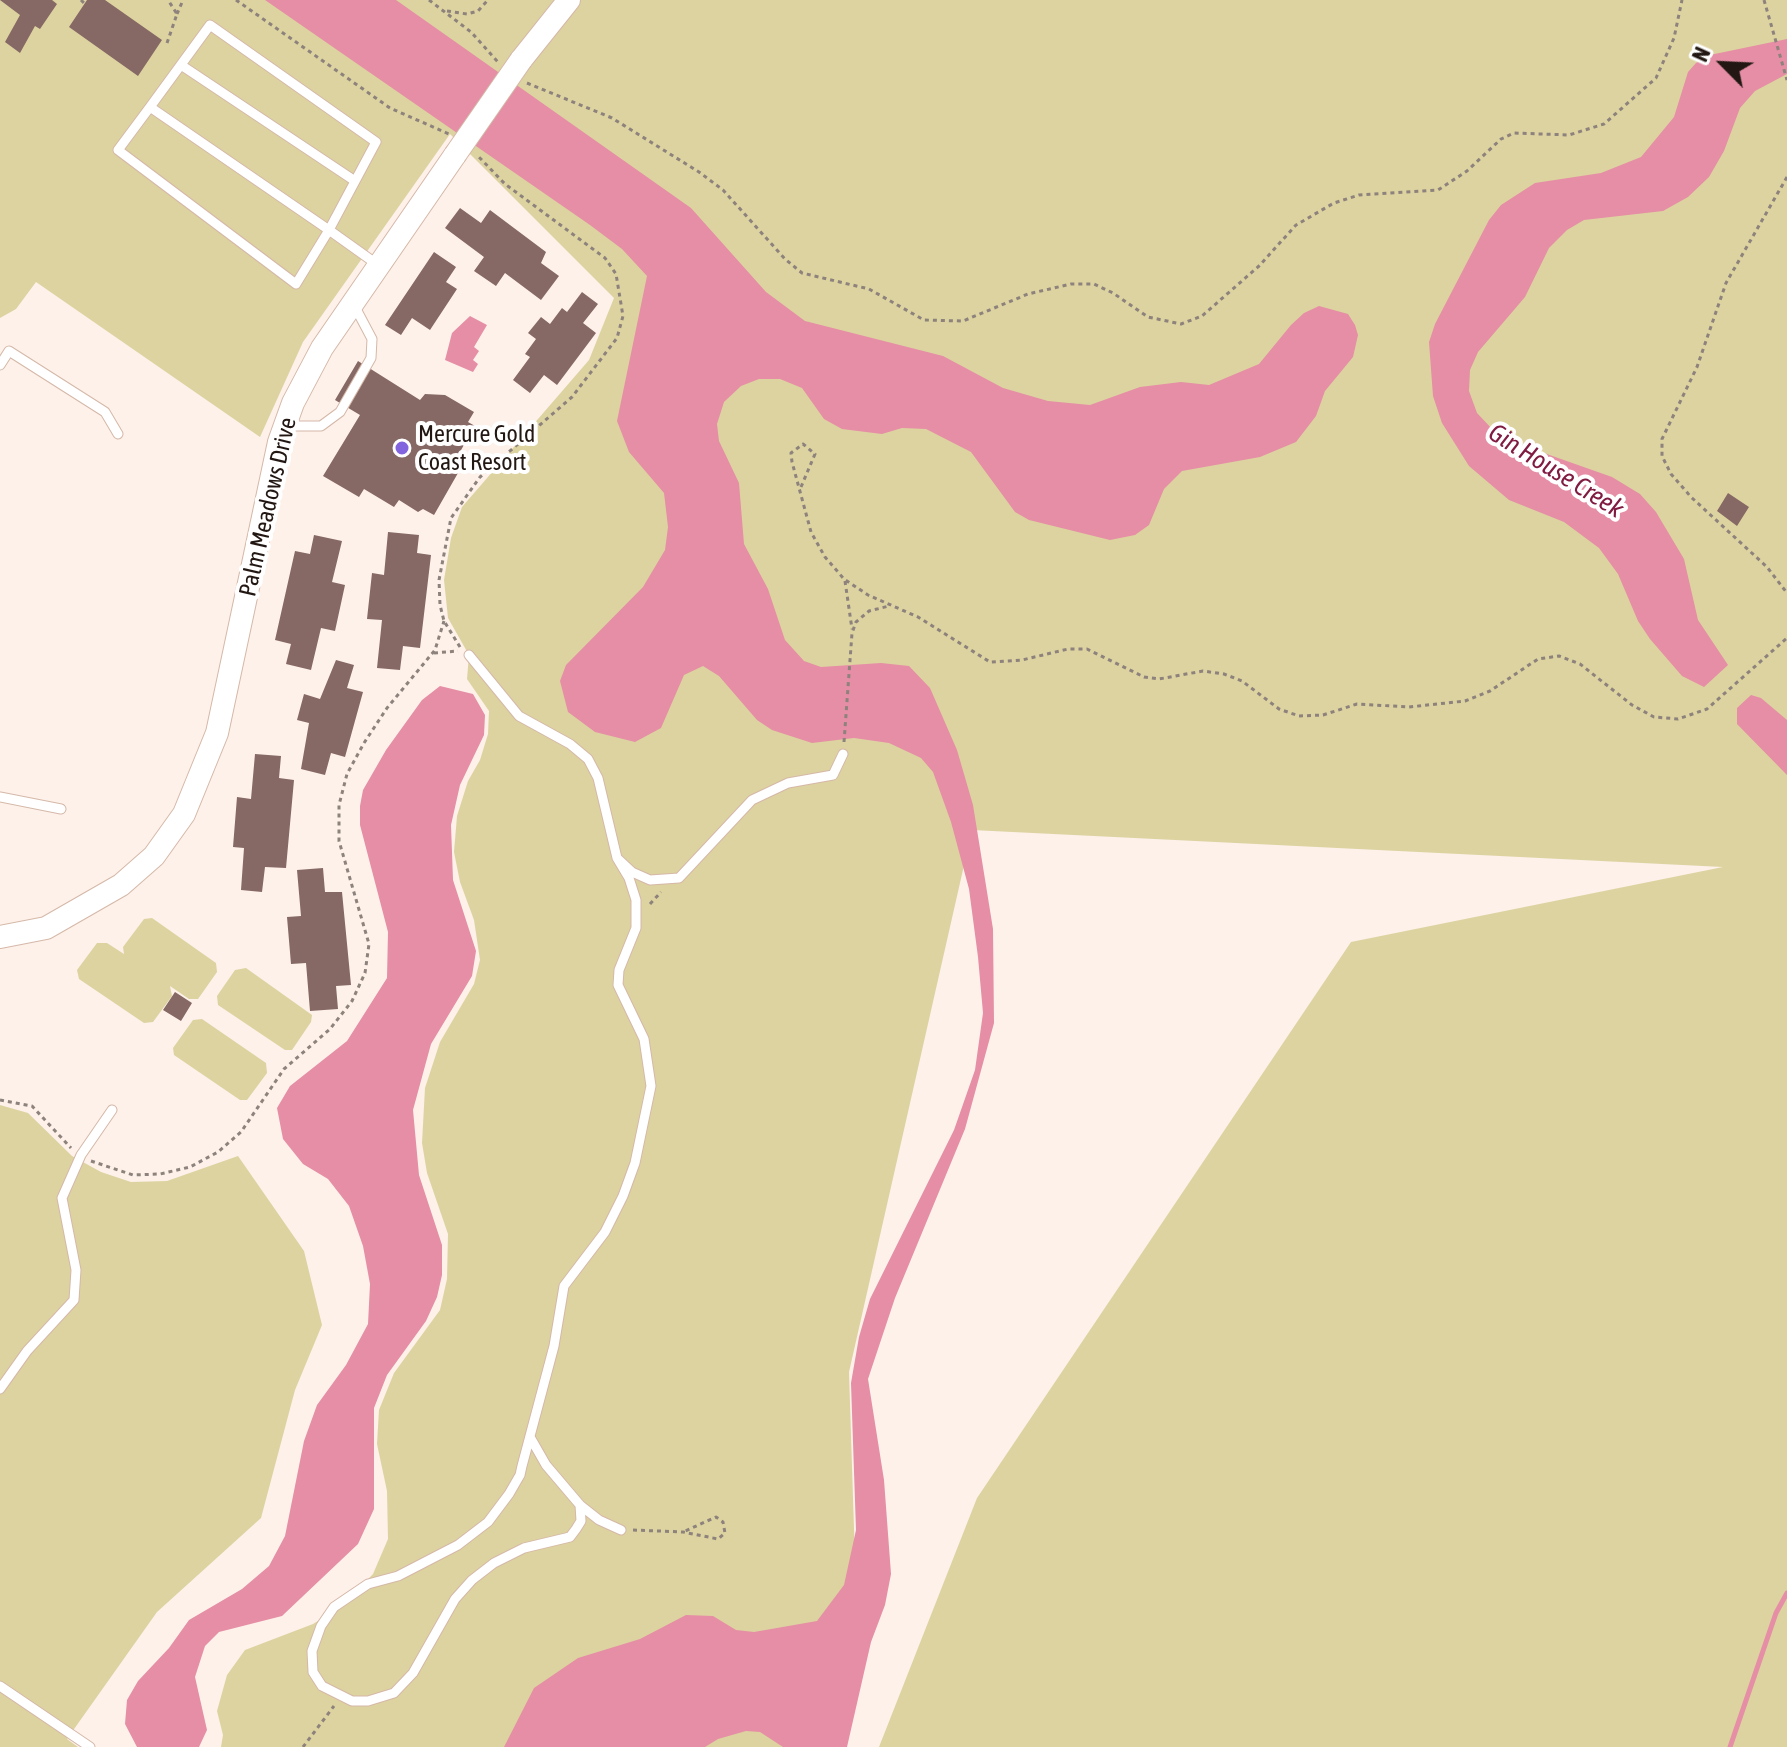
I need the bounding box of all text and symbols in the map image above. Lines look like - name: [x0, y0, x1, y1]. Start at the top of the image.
- north arrow: [1683, 24, 1763, 104]
- text: N: [1687, 43, 1716, 65]
- street label: Palm Meadows Drive: [233, 415, 303, 599]
- water label: Gin House Creek: [1483, 417, 1629, 525]
- place label: Mercure Gold Coast Resort: [418, 420, 535, 476]
- marker: Mercure Gold Coast Resort: [393, 439, 411, 457]

